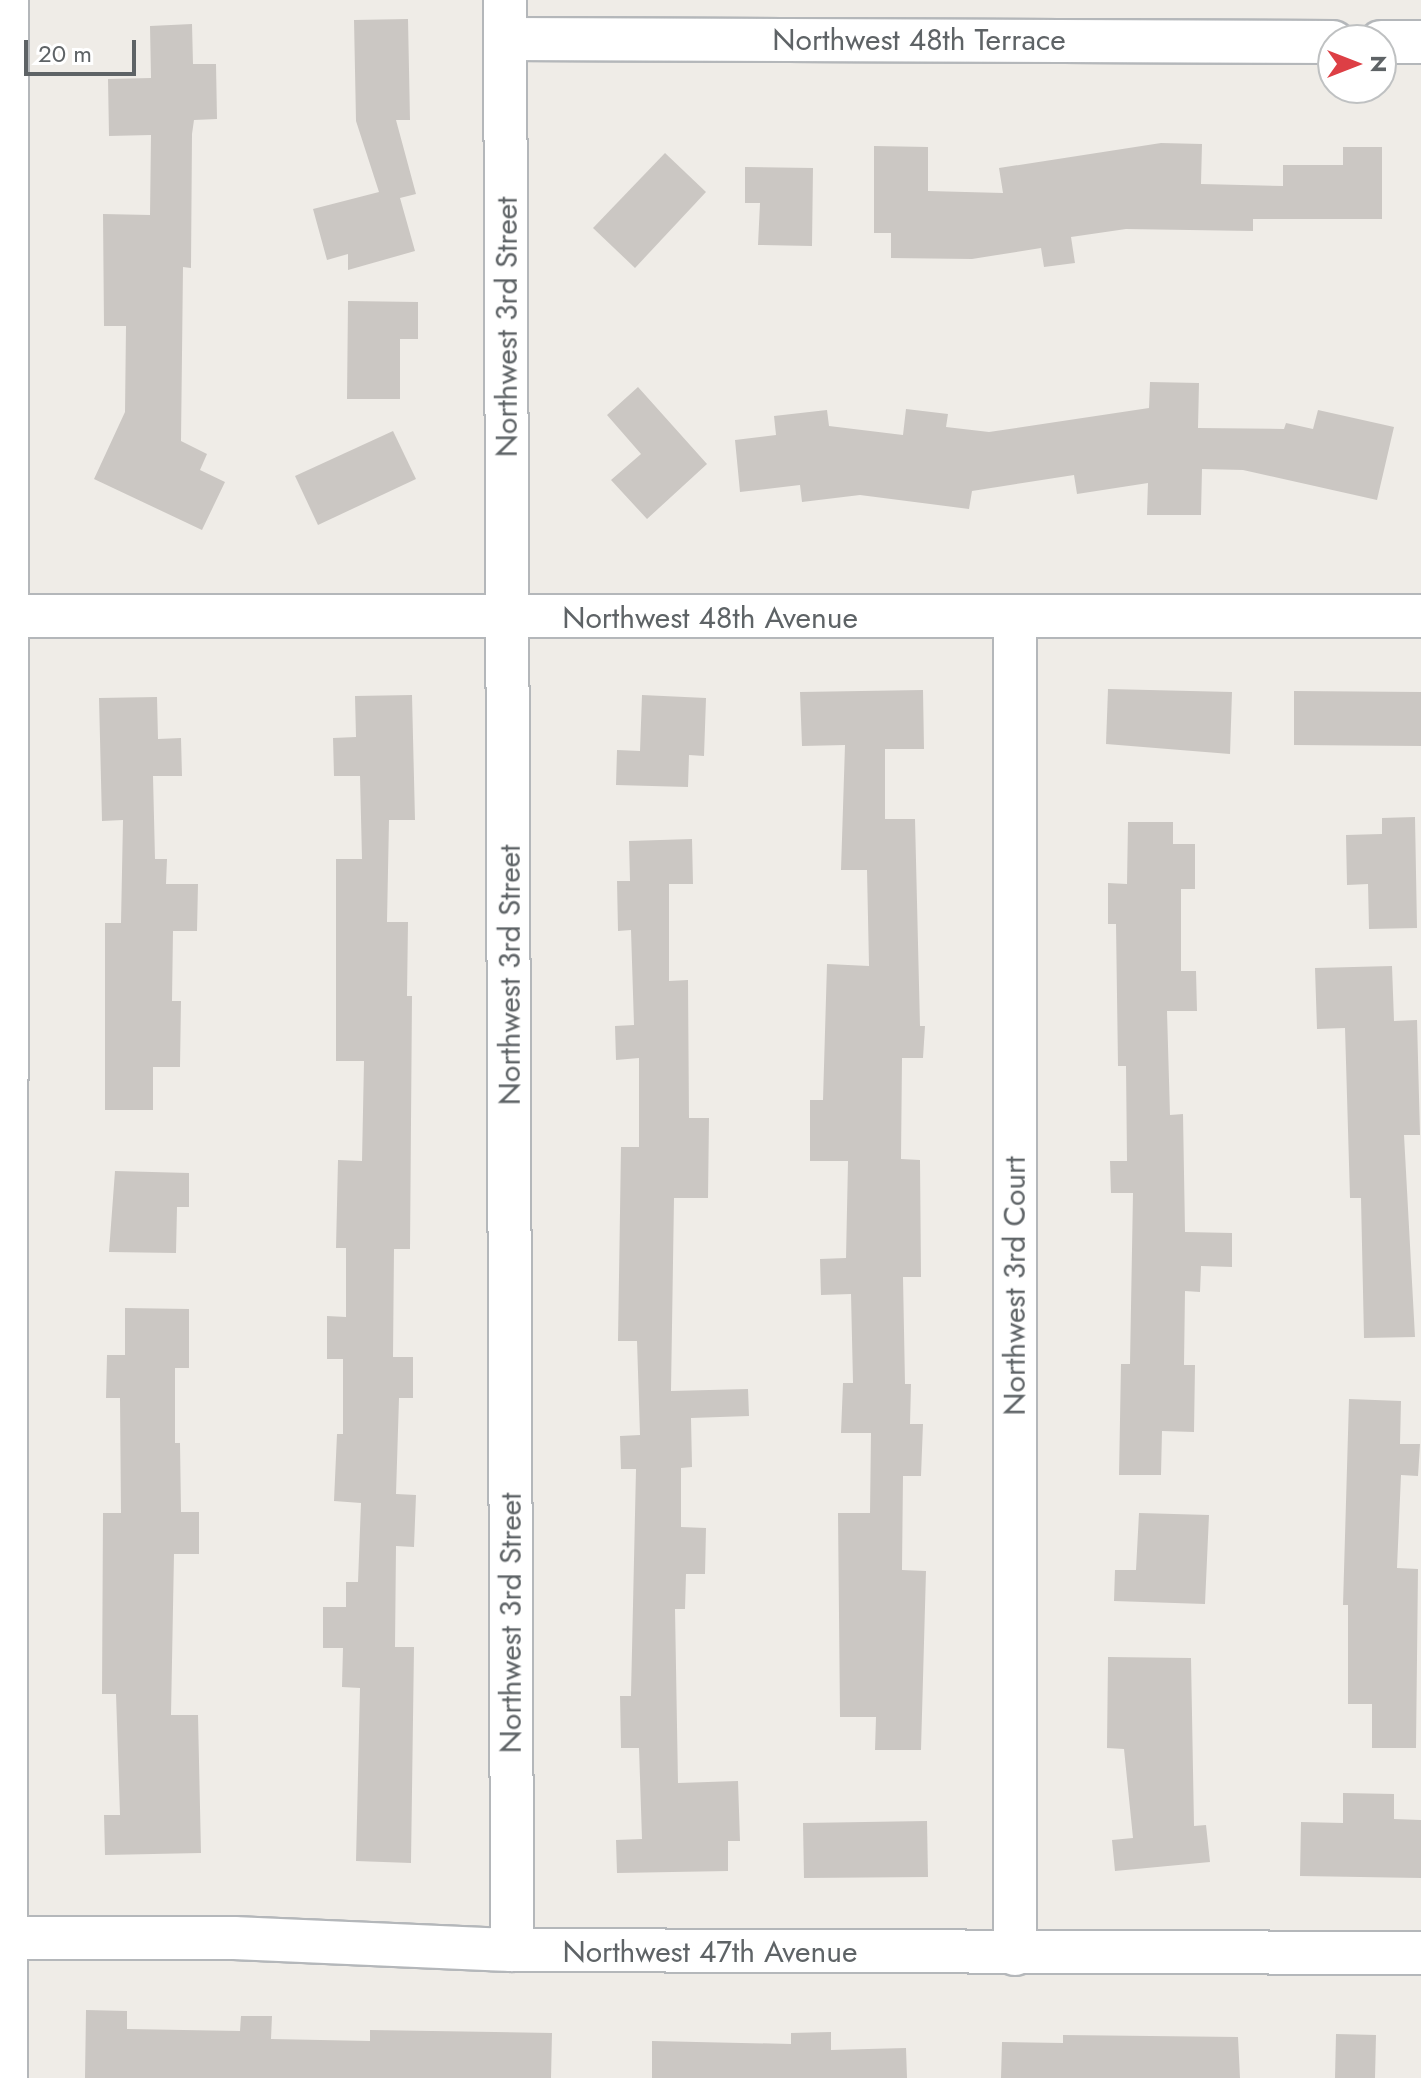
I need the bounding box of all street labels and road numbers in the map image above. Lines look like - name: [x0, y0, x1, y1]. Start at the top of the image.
- street label: Northwest 48th Terrace: [772, 22, 1066, 58]
- street label: Northwest 3rd Street: [489, 197, 525, 457]
- street label: Northwest 48th Avenue: [562, 600, 858, 636]
- street label: Northwest 3rd Street: [492, 845, 528, 1105]
- street label: Northwest 3rd Court: [997, 1156, 1033, 1416]
- street label: Northwest 3rd Street: [493, 1493, 529, 1753]
- street label: Northwest 47th Avenue: [562, 1934, 858, 1970]

